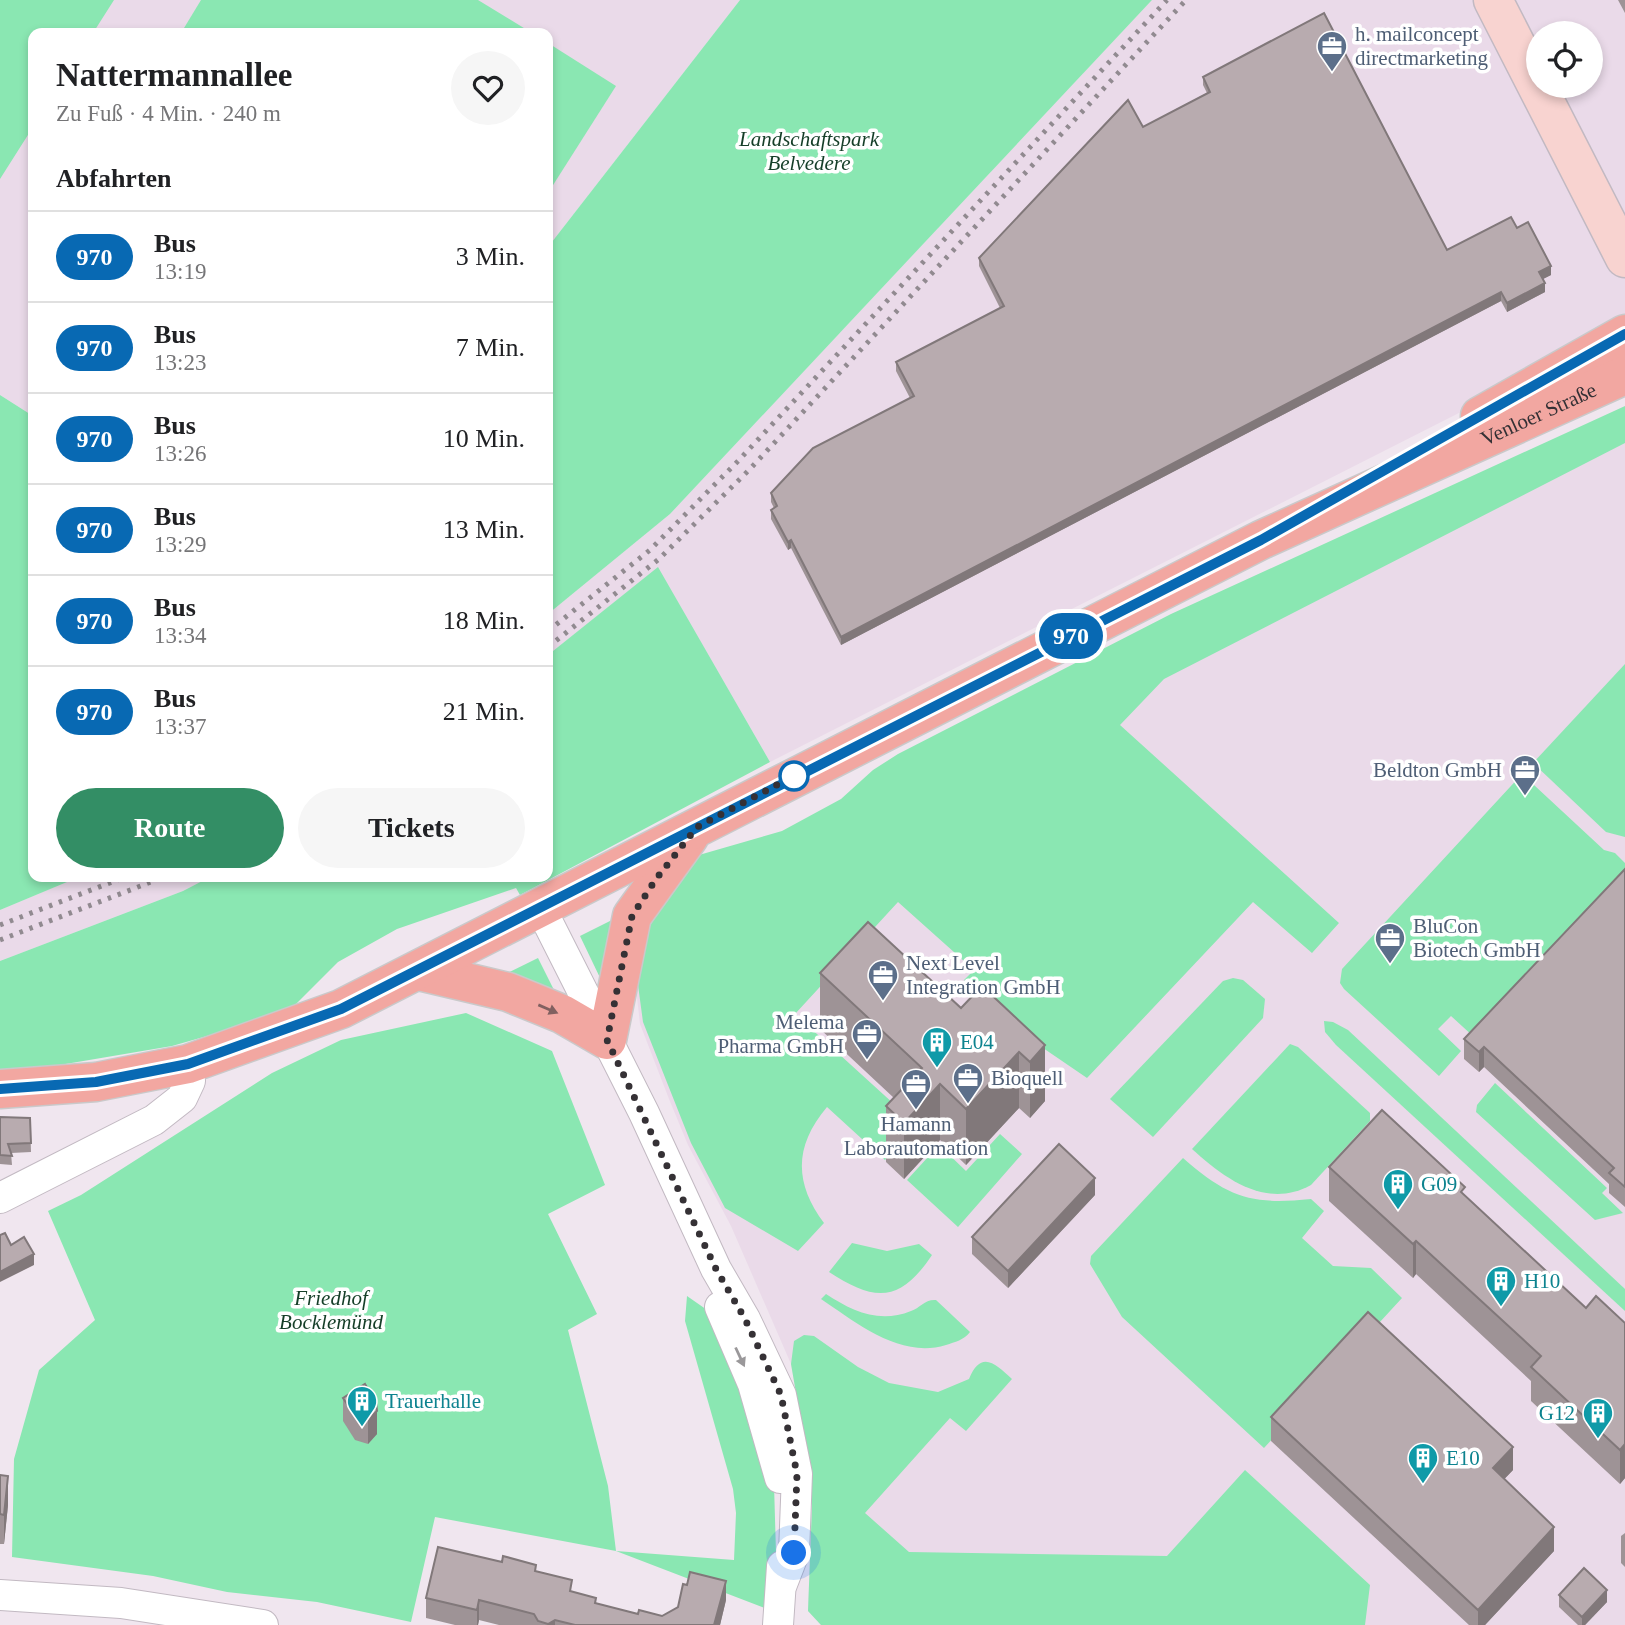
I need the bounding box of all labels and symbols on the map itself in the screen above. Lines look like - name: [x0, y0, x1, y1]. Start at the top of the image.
- place label: h. mailconcept directmarketing: [1355, 22, 1488, 70]
- office icon: h. mailconcept directmarketing: [1315, 29, 1349, 73]
- park label: Landschaftspark Belvedere: [738, 127, 880, 175]
- street label: Venloer Straße: [1477, 378, 1600, 451]
- line badge: 970: [1031, 613, 1111, 659]
- office icon: Beldton GmbH: [1508, 753, 1542, 797]
- place label: Beldton GmbH: [1373, 758, 1502, 782]
- unlabelled marker: [779, 761, 809, 791]
- place label: BluCon Biotech GmbH: [1413, 914, 1541, 962]
- office icon: BluCon Biotech GmbH: [1373, 921, 1407, 965]
- place label: Next Level Integration GmbH: [906, 951, 1061, 999]
- office icon: Next Level Integration GmbH: [866, 958, 900, 1002]
- one-way arrow: [538, 1003, 559, 1014]
- place label: Melema Pharma GmbH: [717, 1010, 845, 1058]
- office icon: Melema Pharma GmbH: [850, 1017, 884, 1061]
- building icon: E04: [920, 1025, 954, 1069]
- place label: E04: [960, 1030, 994, 1054]
- office icon: Bioquell: [951, 1061, 985, 1105]
- place label: Bioquell: [991, 1066, 1063, 1090]
- office icon: Hamann Laborautomation: [899, 1067, 933, 1111]
- place label: Hamann Laborautomation: [844, 1112, 989, 1160]
- building icon: G09: [1381, 1167, 1415, 1211]
- place label: G09: [1421, 1172, 1457, 1196]
- building icon: H10: [1484, 1264, 1518, 1308]
- place label: H10: [1524, 1269, 1560, 1293]
- park label: Friedhof Bocklemünd: [279, 1286, 383, 1334]
- one-way arrow: [734, 1347, 746, 1367]
- building icon: Trauerhalle: [345, 1384, 379, 1428]
- place label: Trauerhalle: [385, 1389, 481, 1413]
- building icon: G12: [1581, 1396, 1615, 1440]
- place label: G12: [1539, 1401, 1575, 1425]
- building icon: E10: [1406, 1441, 1440, 1485]
- place label: E10: [1446, 1446, 1480, 1470]
- your location: [776, 1535, 811, 1570]

